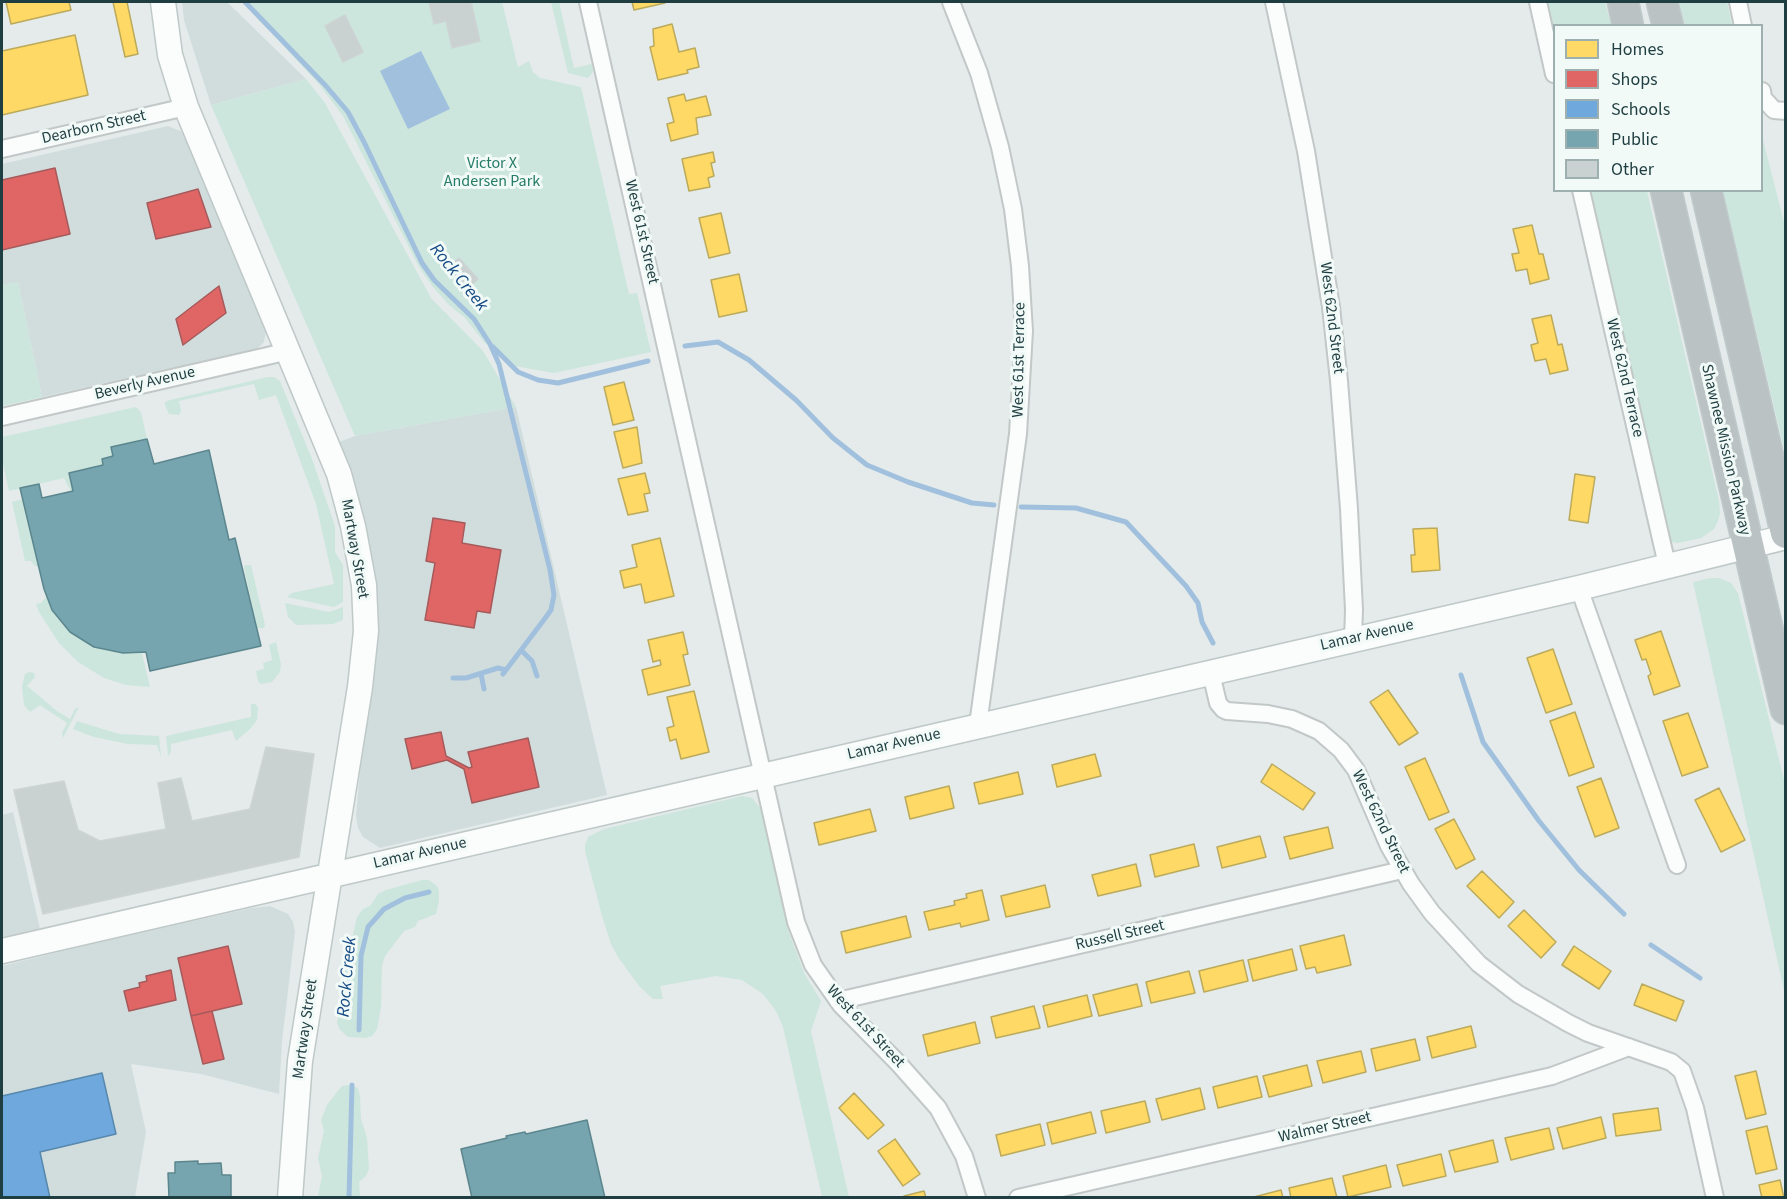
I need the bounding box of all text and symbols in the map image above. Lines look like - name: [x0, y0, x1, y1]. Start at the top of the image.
- legend: [1553, 24, 1763, 192]
- text: Homes: [1611, 37, 1664, 62]
- text: Shops: [1611, 67, 1658, 92]
- text: Schools: [1611, 97, 1670, 122]
- street label: Dearborn Street: [40, 107, 148, 149]
- text: Public: [1611, 127, 1658, 152]
- park label: Victor X Andersen Park: [444, 154, 540, 192]
- text: Other: [1611, 157, 1654, 182]
- street label: West 61st Street: [620, 178, 662, 286]
- water label: Rock Creek: [424, 240, 492, 316]
- street label: West 62nd Street: [1315, 261, 1347, 375]
- street label: West 61st Terrace: [1009, 302, 1031, 418]
- street label: West 62nd Terrace: [1601, 317, 1647, 439]
- street label: Beverly Avenue: [93, 363, 197, 405]
- street label: Shawnee Mission Parkway: [1696, 363, 1754, 537]
- street label: Martway Street: [336, 498, 372, 600]
- street label: Lamar Avenue: [1318, 616, 1416, 656]
- street label: Lamar Avenue: [845, 725, 943, 765]
- street label: West 62nd Street: [1347, 767, 1413, 877]
- street label: Lamar Avenue: [371, 834, 469, 874]
- street label: Russell Street: [1074, 916, 1166, 956]
- water label: Rock Creek: [334, 936, 362, 1018]
- street label: Martway Street: [289, 978, 323, 1080]
- street label: West 61st Street: [822, 982, 908, 1072]
- street label: Walmer Street: [1277, 1108, 1373, 1148]

